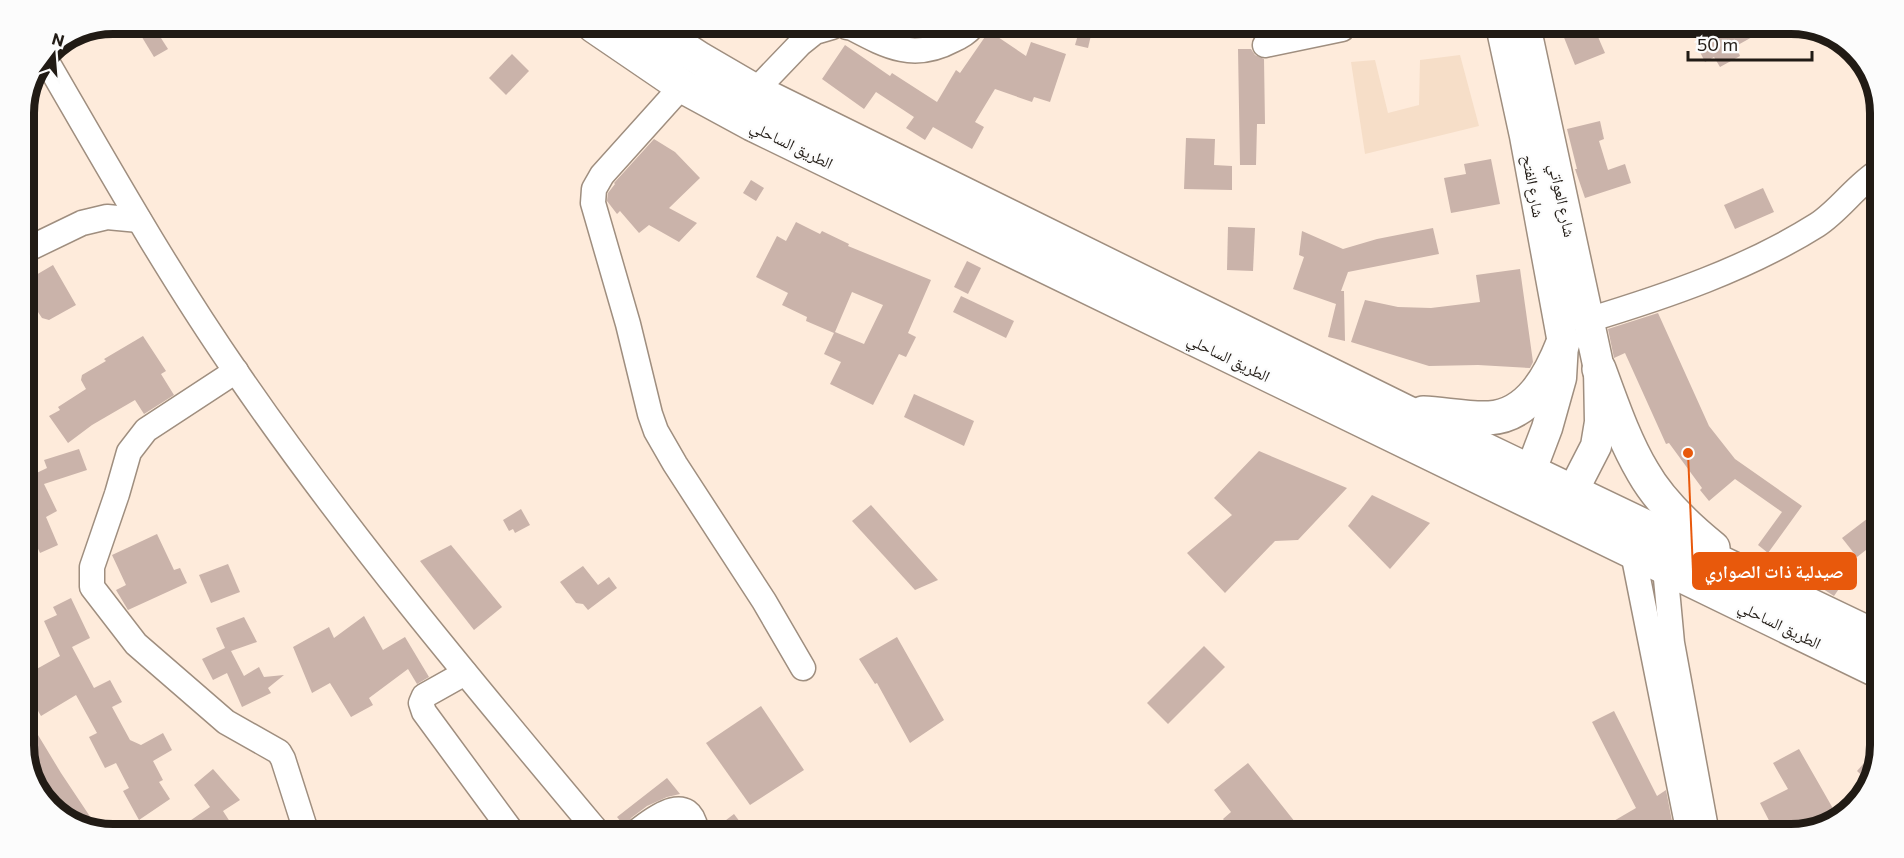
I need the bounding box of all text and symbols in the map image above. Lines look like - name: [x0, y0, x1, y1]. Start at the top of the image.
- north arrow: [24, 24, 84, 84]
- scale bar: [1688, 24, 1812, 62]
- text: N: [50, 28, 67, 50]
- text: 50 m: [1697, 33, 1738, 55]
- street label: الطريق الساحلي: [746, 116, 836, 176]
- street label: شارع الفتح: [1517, 153, 1549, 219]
- street label: شارع العواتي: [1542, 161, 1580, 240]
- street label: الطريق الساحلي: [1183, 329, 1273, 389]
- callout: صيدلية ذات الصواري: [1693, 553, 1856, 589]
- text: صيدلية ذات الصواري: [1705, 560, 1844, 586]
- street label: الطريق الساحلي: [1734, 596, 1824, 656]

